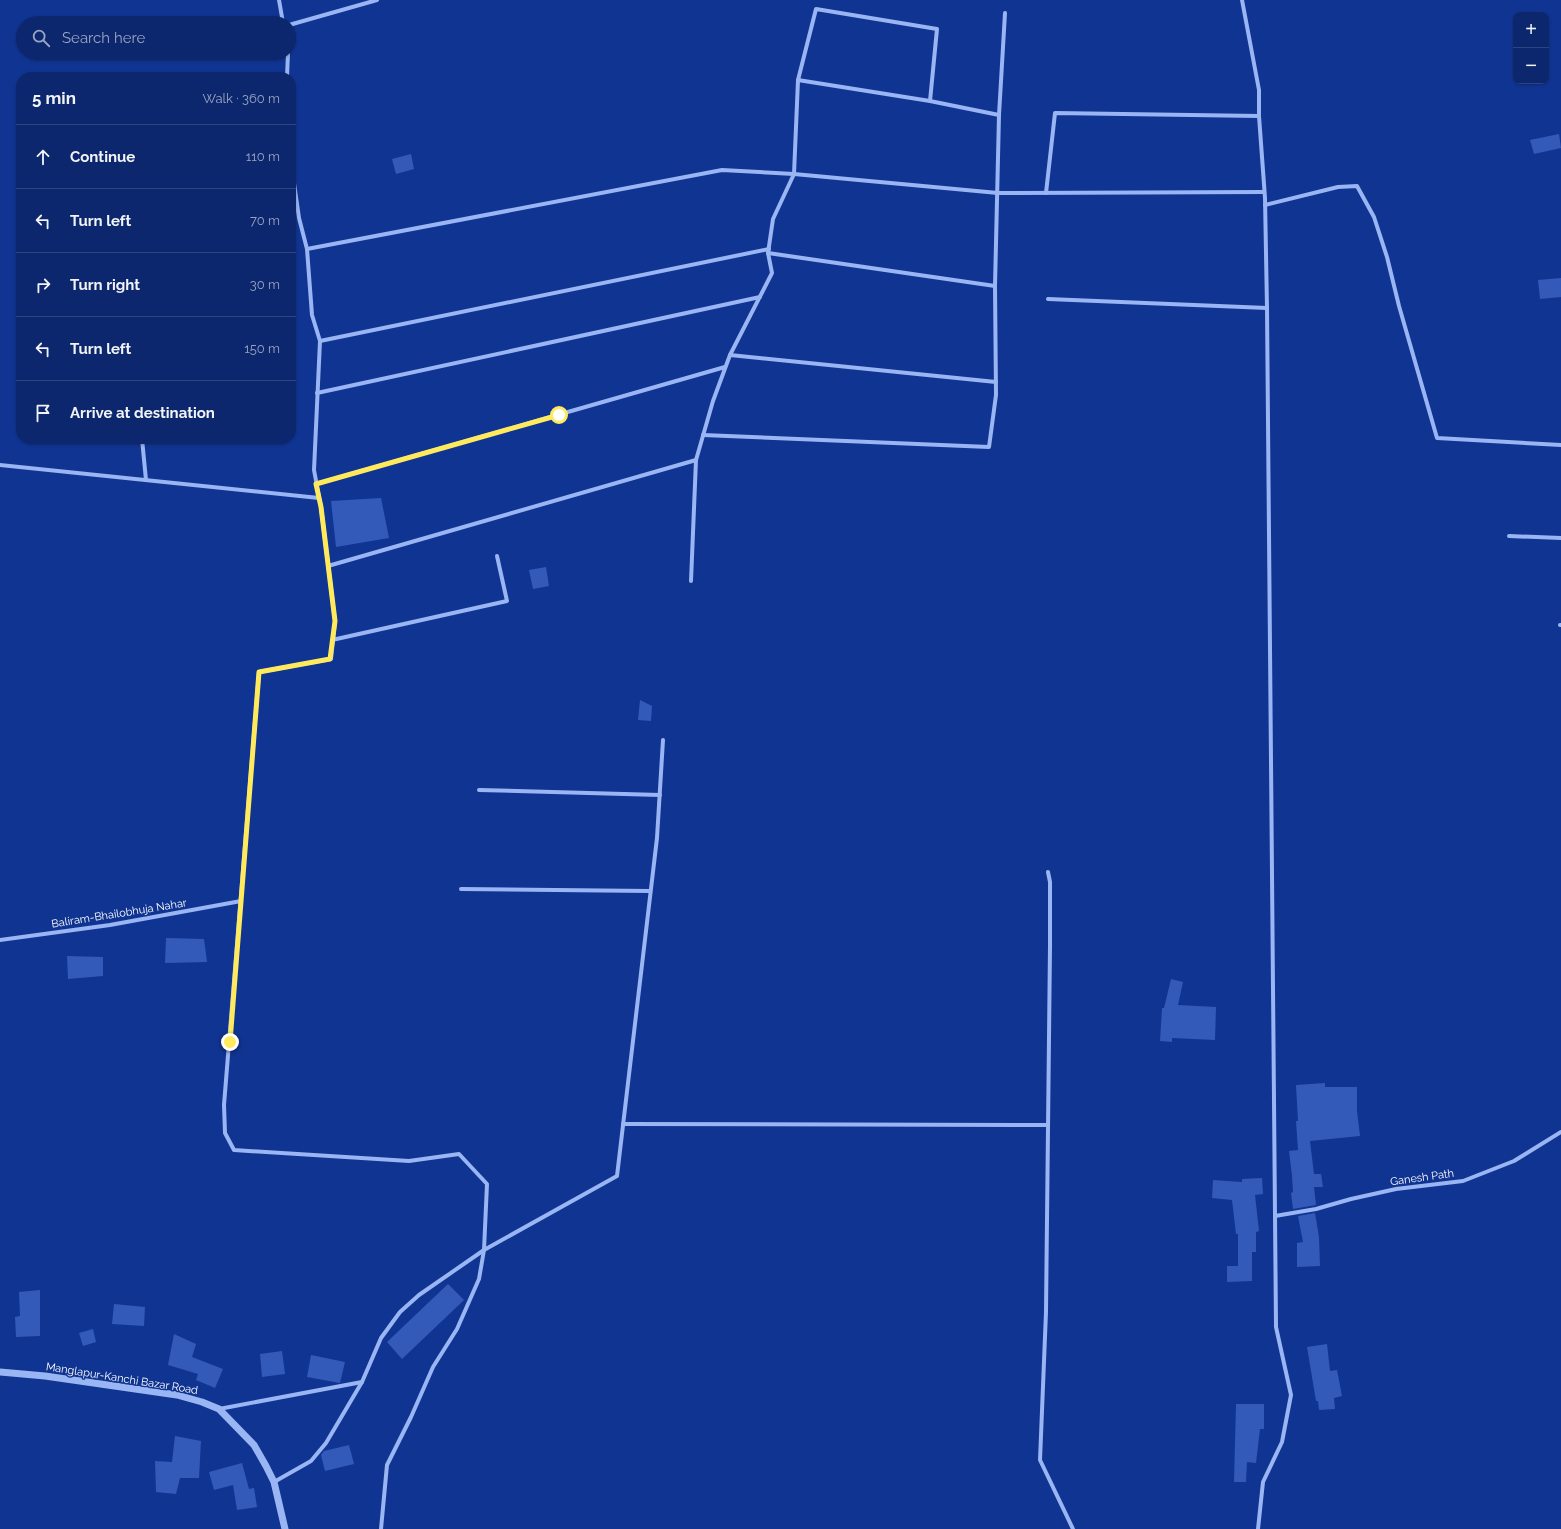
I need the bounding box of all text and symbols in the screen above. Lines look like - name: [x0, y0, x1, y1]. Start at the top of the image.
- map controls: [1513, 12, 1549, 84]
- button: +: [1513, 12, 1549, 48]
- search box: [16, 16, 296, 60]
- icon: search: [30, 27, 52, 49]
- text: Search here: [62, 29, 145, 47]
- button: −: [1513, 48, 1549, 84]
- text: 5 min: [32, 88, 76, 108]
- text: Walk · 360 m: [202, 91, 280, 106]
- icon: ahead: [32, 146, 54, 168]
- text: Continue: [70, 148, 135, 166]
- text: 110 m: [246, 149, 280, 164]
- icon: left: [32, 210, 54, 232]
- text: Turn left: [70, 212, 131, 230]
- text: 70 m: [250, 213, 280, 228]
- icon: right: [32, 274, 54, 296]
- text: Turn right: [70, 276, 140, 294]
- text: 30 m: [250, 277, 280, 292]
- icon: left: [32, 338, 54, 360]
- text: Turn left: [70, 340, 131, 358]
- text: 150 m: [244, 341, 280, 356]
- icon: arrive: [32, 402, 54, 424]
- text: Arrive at destination: [70, 404, 215, 422]
- route start: [550, 406, 568, 424]
- street label: Baliram-Bhailobhuja Nahar: [51, 896, 188, 931]
- route end: [221, 1033, 239, 1051]
- street label: Ganesh Path: [1389, 1167, 1455, 1188]
- street label: Manglapur-Kanchi Bazar Road: [45, 1360, 199, 1397]

